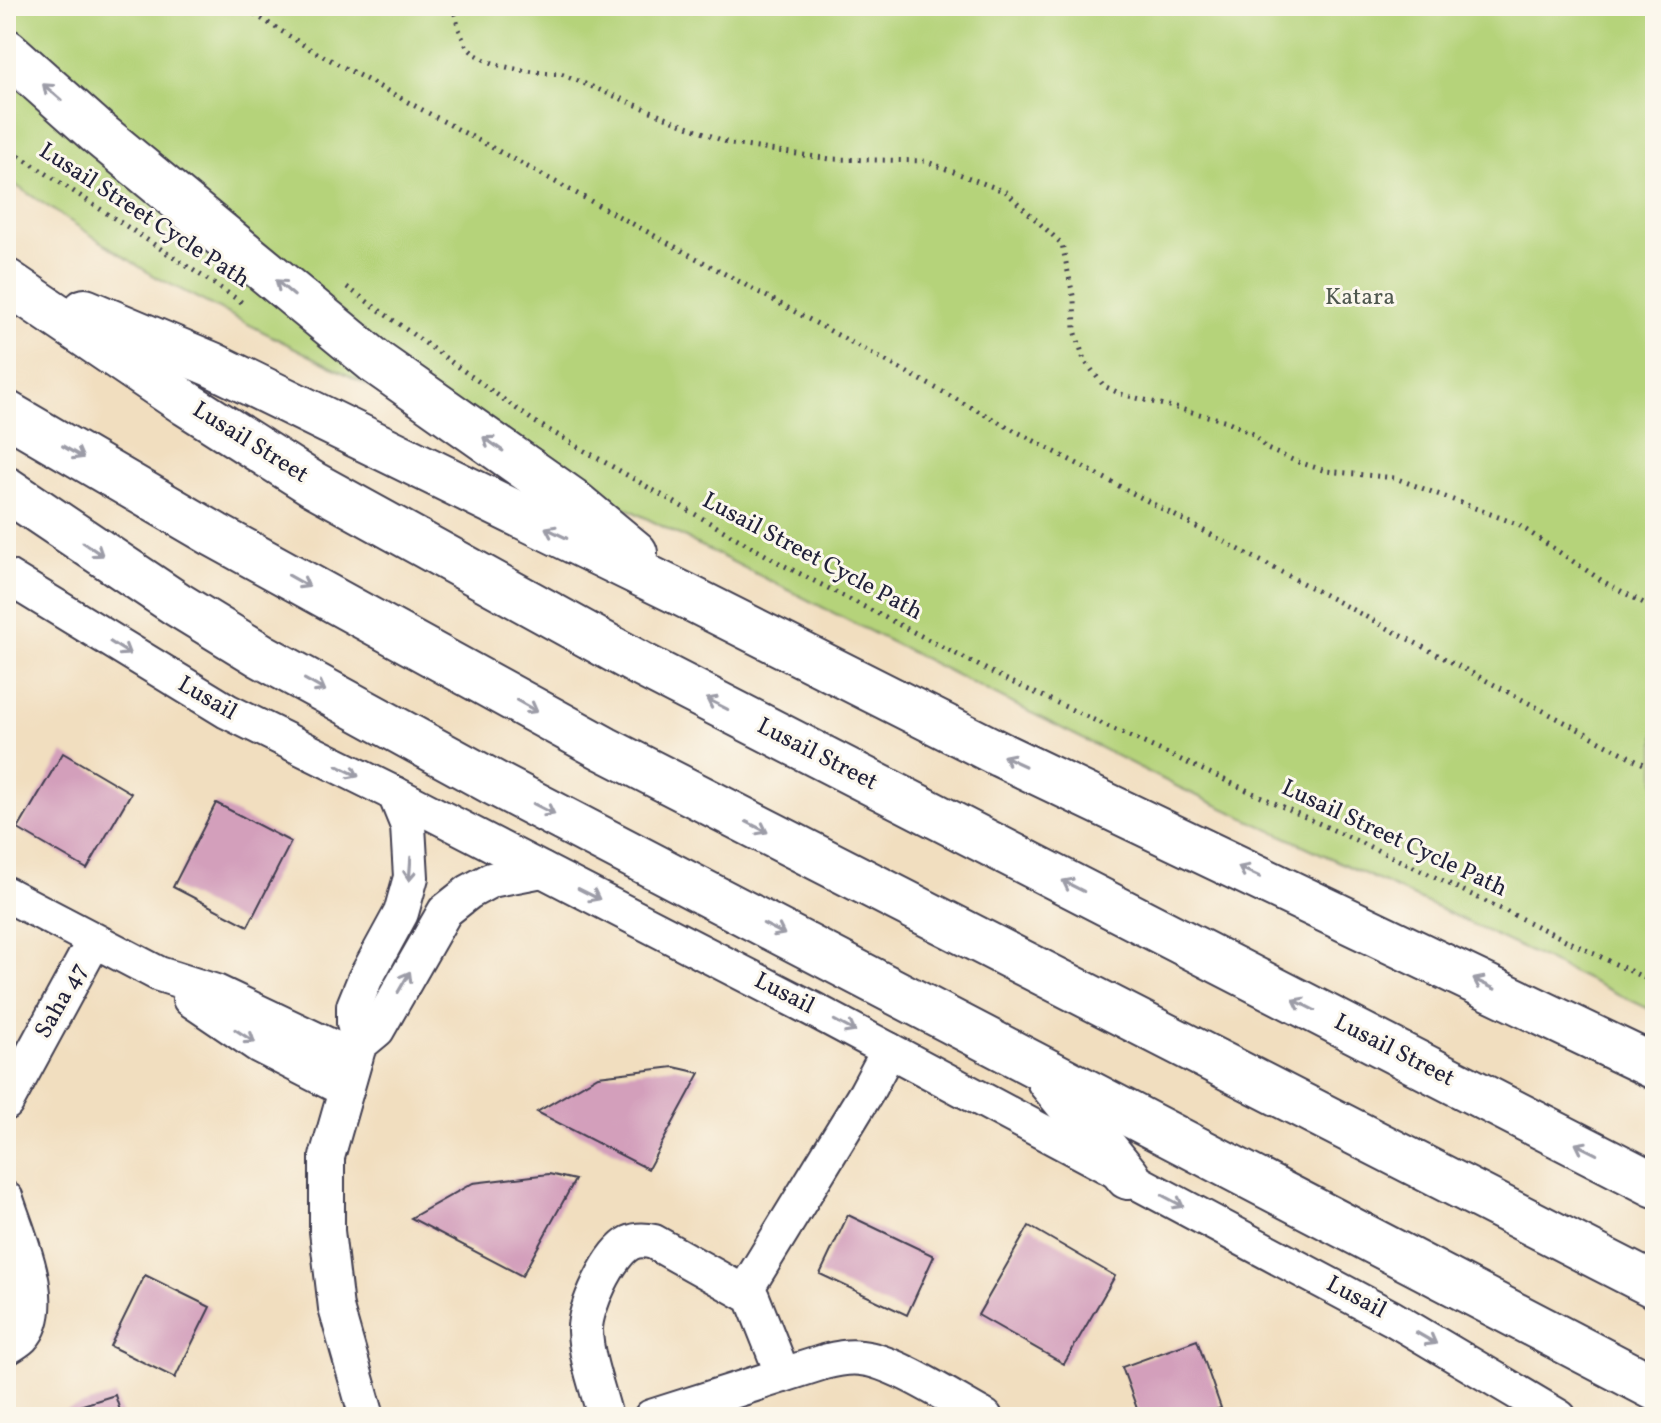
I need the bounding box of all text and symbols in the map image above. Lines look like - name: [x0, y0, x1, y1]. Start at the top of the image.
- one-way arrow: [43, 83, 63, 101]
- street label: Lusail Street Cycle Path: [32, 135, 256, 297]
- one-way arrow: [276, 279, 296, 297]
- park label: Katara: [1325, 281, 1395, 315]
- street label: Lusail Street: [185, 394, 315, 492]
- one-way arrow: [482, 436, 504, 452]
- one-way arrow: [61, 444, 84, 460]
- street label: Lusail Street Cycle Path: [696, 484, 928, 630]
- one-way arrow: [544, 525, 568, 540]
- one-way arrow: [82, 541, 104, 557]
- one-way arrow: [287, 573, 310, 589]
- one-way arrow: [108, 639, 130, 656]
- street label: Lusail: [171, 668, 243, 730]
- one-way arrow: [303, 677, 326, 693]
- one-way arrow: [706, 695, 730, 711]
- one-way arrow: [515, 698, 538, 714]
- street label: Lusail Street: [751, 710, 883, 800]
- one-way arrow: [1003, 753, 1027, 768]
- one-way arrow: [336, 764, 360, 779]
- street label: Lusail Street Cycle Path: [1276, 772, 1512, 906]
- one-way arrow: [531, 801, 555, 817]
- one-way arrow: [745, 819, 769, 835]
- one-way arrow: [402, 855, 417, 882]
- one-way arrow: [1237, 864, 1261, 879]
- one-way arrow: [1062, 878, 1085, 894]
- one-way arrow: [576, 886, 600, 902]
- one-way arrow: [762, 921, 786, 937]
- street label: Saha 47: [27, 957, 97, 1045]
- street label: Lusail: [748, 964, 820, 1024]
- one-way arrow: [397, 971, 412, 995]
- one-way arrow: [1472, 976, 1496, 991]
- one-way arrow: [1293, 996, 1317, 1012]
- street label: Lusail Street: [1328, 1006, 1460, 1096]
- one-way arrow: [832, 1019, 856, 1034]
- one-way arrow: [233, 1027, 255, 1044]
- one-way arrow: [1574, 1141, 1598, 1156]
- one-way arrow: [1161, 1193, 1184, 1209]
- street label: Lusail: [1320, 1268, 1392, 1328]
- one-way arrow: [1414, 1331, 1438, 1346]

